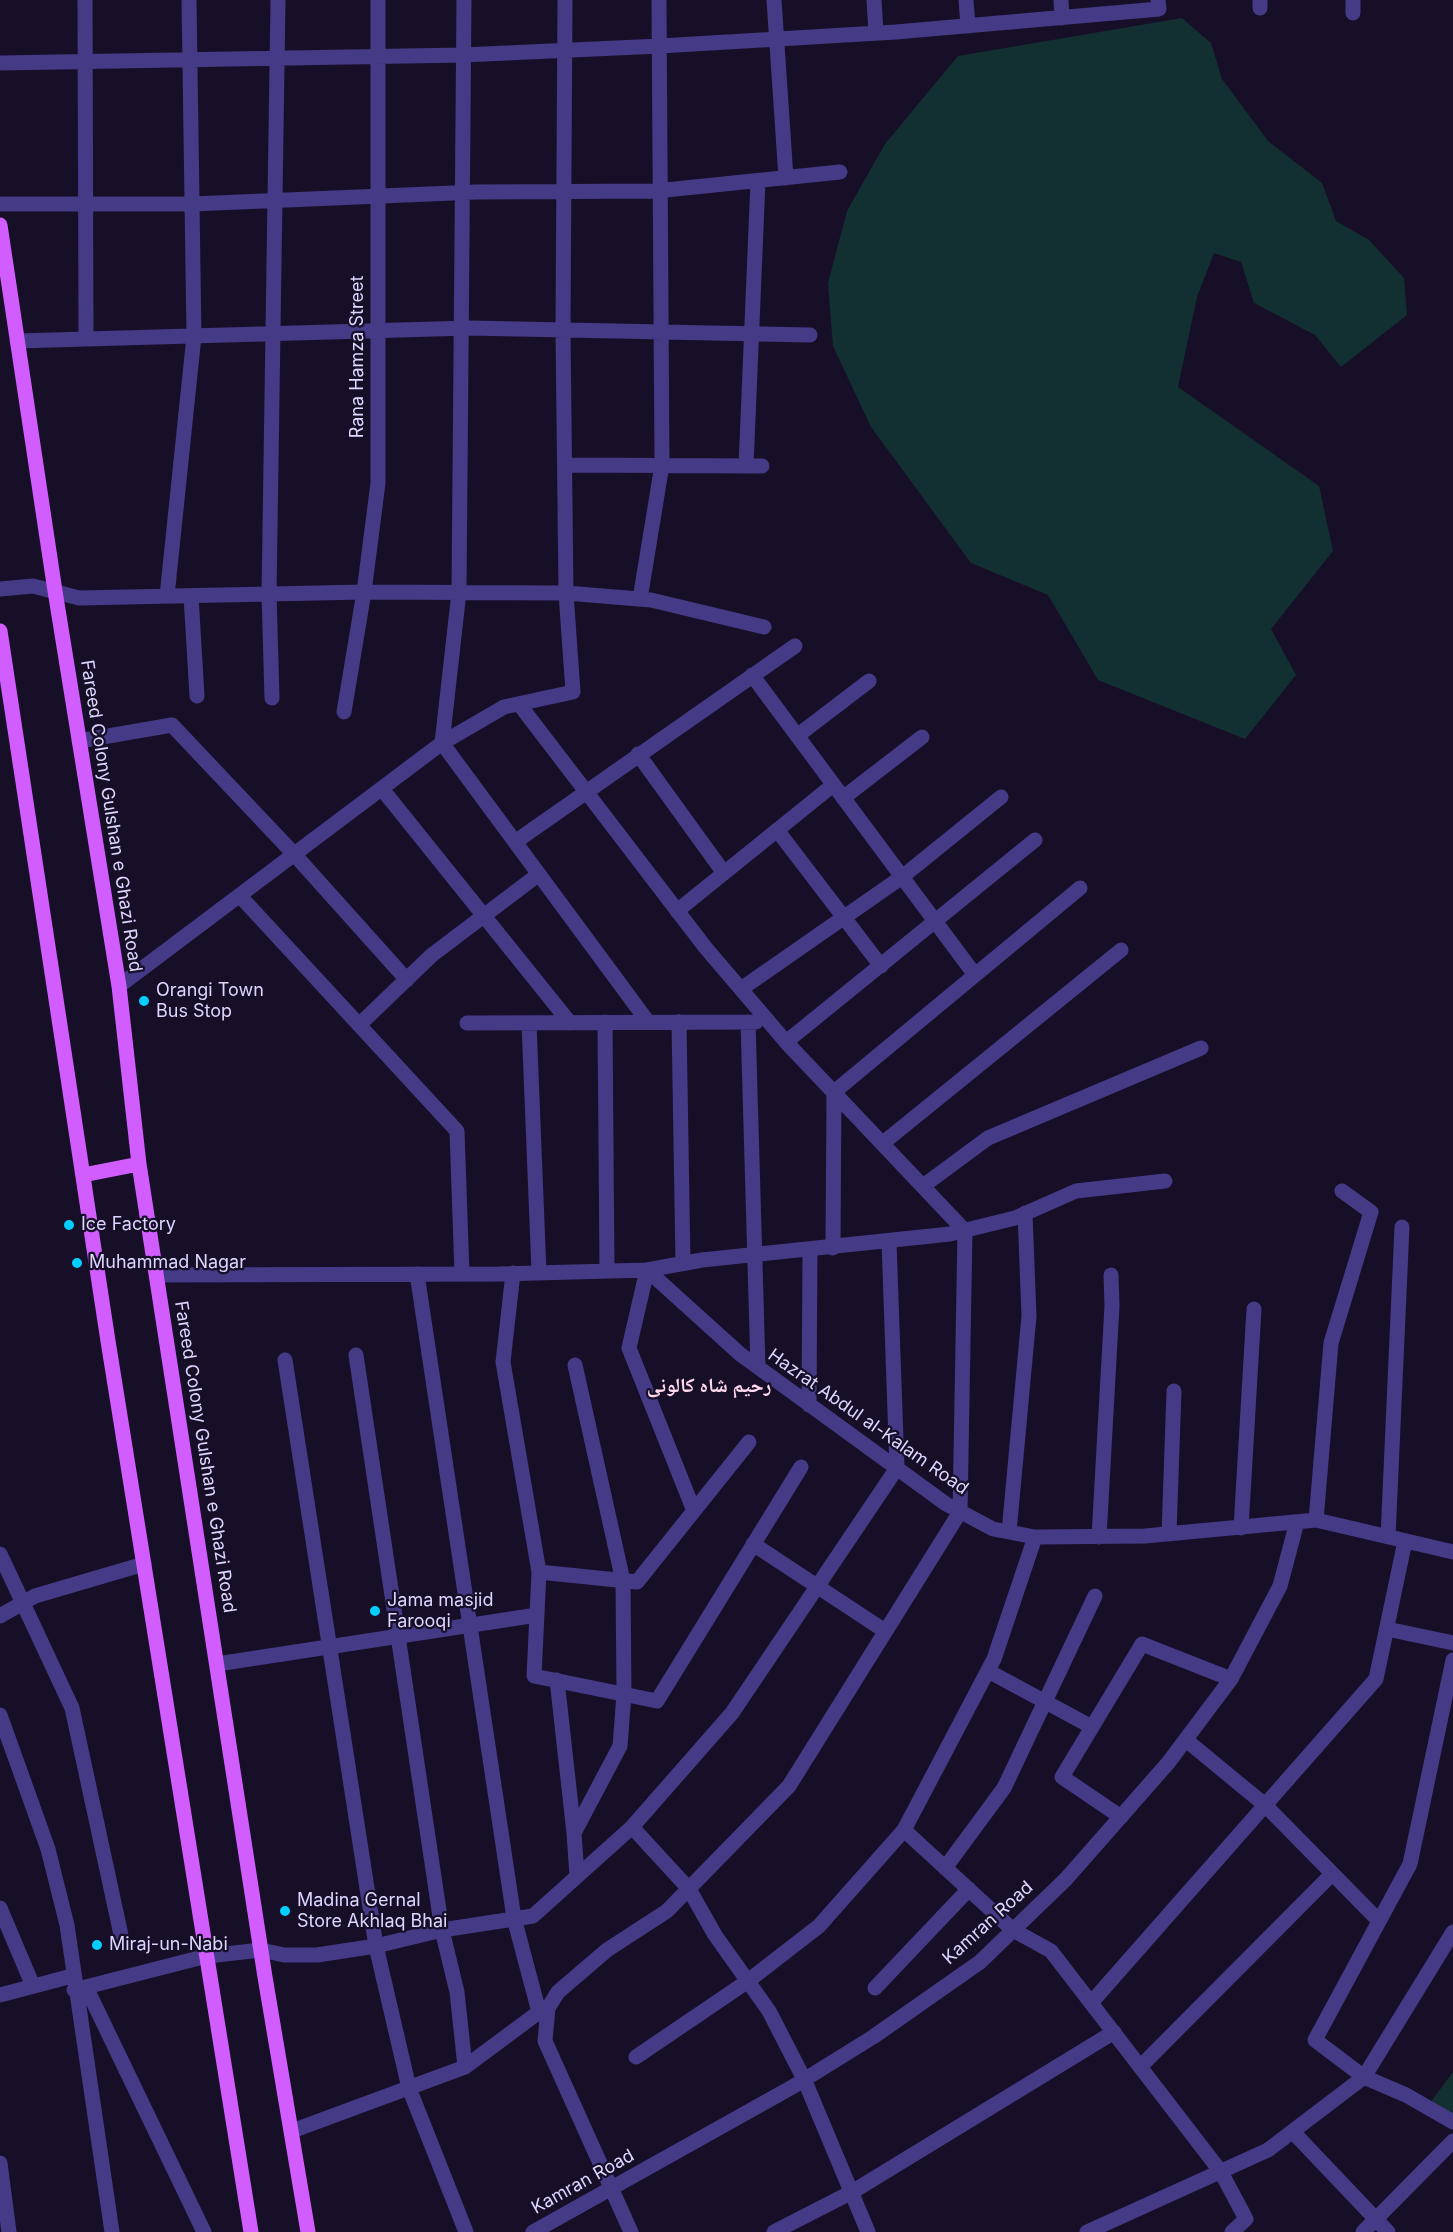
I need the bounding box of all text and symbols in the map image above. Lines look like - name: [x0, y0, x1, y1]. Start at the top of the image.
- street label: Rana Hamza Street: [347, 276, 369, 438]
- street label: Fareed Colony Gulshan e Ghazi Road: [76, 659, 146, 973]
- place label: Orangi Town Bus Stop: [156, 980, 264, 1022]
- marker: Orangi Town Bus Stop: [137, 994, 151, 1008]
- place label: Ice Factory: [81, 1214, 176, 1236]
- marker: Ice Factory: [62, 1218, 76, 1232]
- place label: Muhammad Nagar: [89, 1252, 246, 1274]
- marker: Muhammad Nagar: [70, 1256, 84, 1270]
- street label: Fareed Colony Gulshan e Ghazi Road: [170, 1300, 240, 1614]
- street label: Hazrat Abdul al-Kalam Road: [764, 1344, 972, 1500]
- district label: رحیم شاہ کالونی: [647, 1374, 771, 1398]
- place label: Jama masjid Farooqi: [387, 1590, 493, 1632]
- marker: Jama masjid Farooqi: [368, 1604, 382, 1618]
- street label: Kamran Road: [938, 1877, 1038, 1969]
- place label: Madina Gernal Store Akhlaq Bhai: [297, 1890, 447, 1932]
- marker: Madina Gernal Store Akhlaq Bhai: [278, 1904, 292, 1918]
- place label: Miraj-un-Nabi: [109, 1934, 228, 1956]
- marker: Miraj-un-Nabi: [90, 1938, 104, 1952]
- street label: Kamran Road: [528, 2145, 638, 2219]

